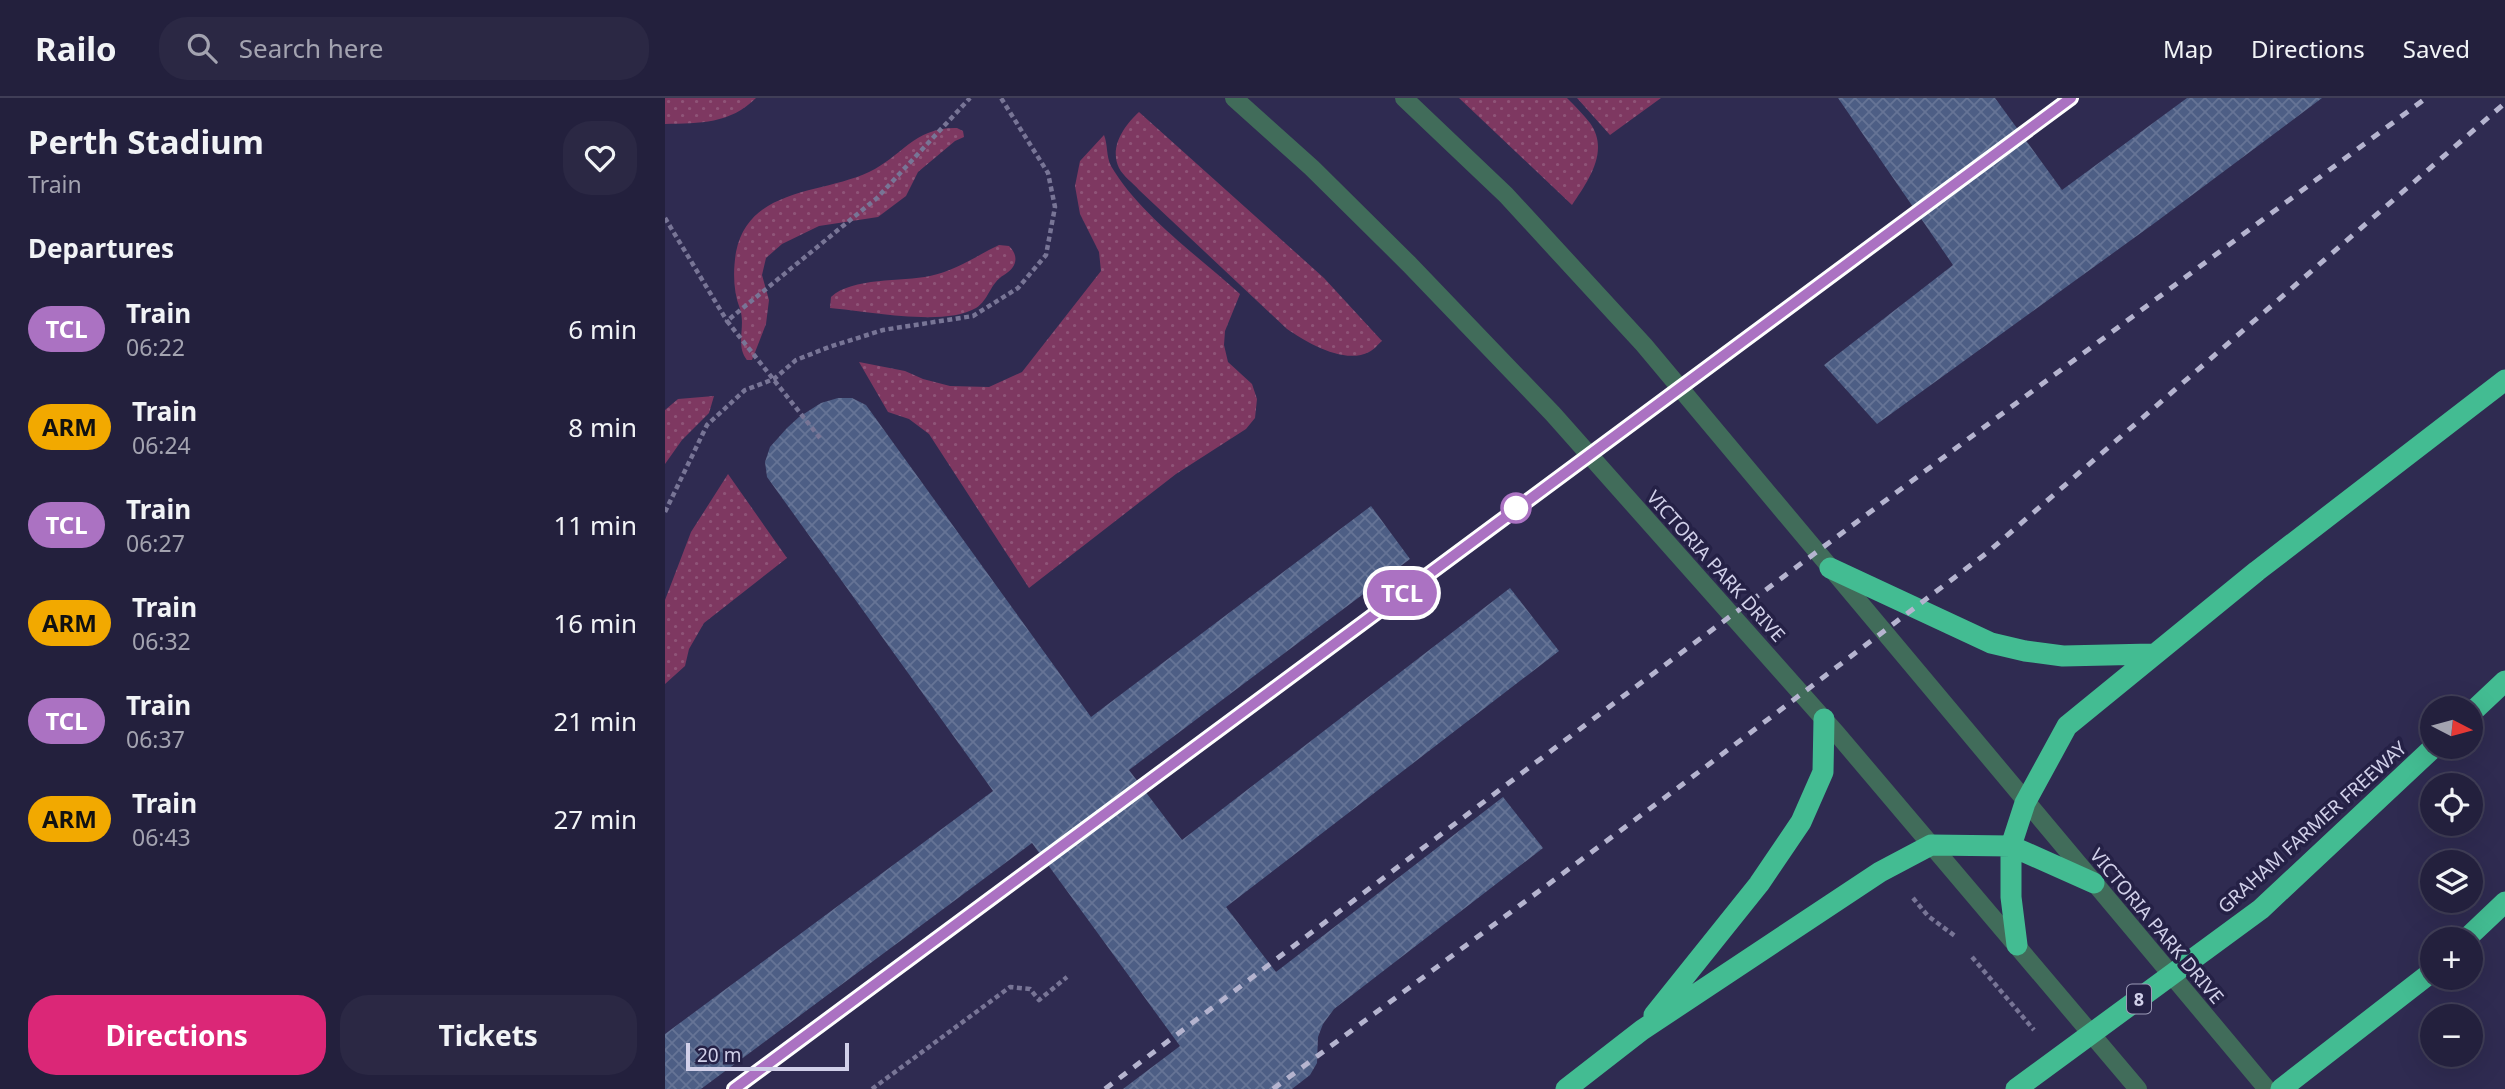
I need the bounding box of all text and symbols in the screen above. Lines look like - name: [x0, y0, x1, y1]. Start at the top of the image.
- search box: [159, 17, 649, 80]
- text: Railo: [35, 26, 117, 71]
- icon: search: [183, 29, 221, 67]
- text: Search here: [239, 30, 383, 66]
- text: Map: [2163, 32, 2213, 65]
- text: Directions: [2251, 32, 2365, 65]
- text: Saved: [2403, 32, 2470, 65]
- text: Perth Stadium: [28, 119, 264, 164]
- button: heart: [563, 121, 637, 195]
- text: Train: [28, 168, 82, 200]
- text: Departures: [28, 230, 174, 266]
- text: Train: [126, 295, 191, 331]
- text: 6 min: [568, 311, 637, 347]
- text: TCL: [45, 312, 88, 345]
- text: 06:22: [126, 331, 185, 363]
- text: Train: [132, 393, 197, 429]
- text: 8 min: [568, 409, 637, 445]
- text: ARM: [42, 410, 97, 443]
- text: 06:24: [132, 429, 191, 461]
- street label: VICTORIA PARK DRIVE: [1641, 485, 1791, 647]
- text: Train: [126, 491, 191, 527]
- unlabelled marker: [1501, 493, 1531, 523]
- text: 11 min: [553, 507, 637, 543]
- text: TCL: [45, 508, 88, 541]
- text: 06:27: [126, 527, 185, 559]
- line badge: TCL: [1362, 570, 1442, 616]
- text: TCL: [1381, 576, 1423, 609]
- text: Train: [132, 589, 197, 625]
- text: 16 min: [553, 605, 637, 641]
- text: ARM: [42, 606, 97, 639]
- text: 06:32: [132, 625, 191, 657]
- text: Train: [126, 687, 191, 723]
- north arrow: [2420, 696, 2483, 760]
- map controls: [2420, 696, 2483, 1067]
- text: 21 min: [553, 703, 637, 739]
- text: TCL: [45, 704, 88, 737]
- text: 06:37: [126, 723, 185, 755]
- street label: GRAHAM FARMER FREEWAY: [2212, 735, 2412, 919]
- button: locate: [2420, 773, 2483, 836]
- text: Train: [132, 785, 197, 821]
- text: 27 min: [553, 801, 637, 837]
- text: ARM: [42, 802, 97, 835]
- text: 06:43: [132, 821, 191, 853]
- street label: VICTORIA PARK DRIVE: [2084, 843, 2230, 1009]
- button: layers: [2420, 850, 2483, 913]
- button: +: [2420, 927, 2483, 990]
- road number: 8: [2127, 985, 2151, 1014]
- button: Directions: [28, 995, 326, 1075]
- button: Tickets: [340, 995, 637, 1075]
- button: −: [2420, 1004, 2483, 1067]
- scale bar: [686, 1040, 849, 1072]
- text: 20 m: [697, 1042, 741, 1068]

